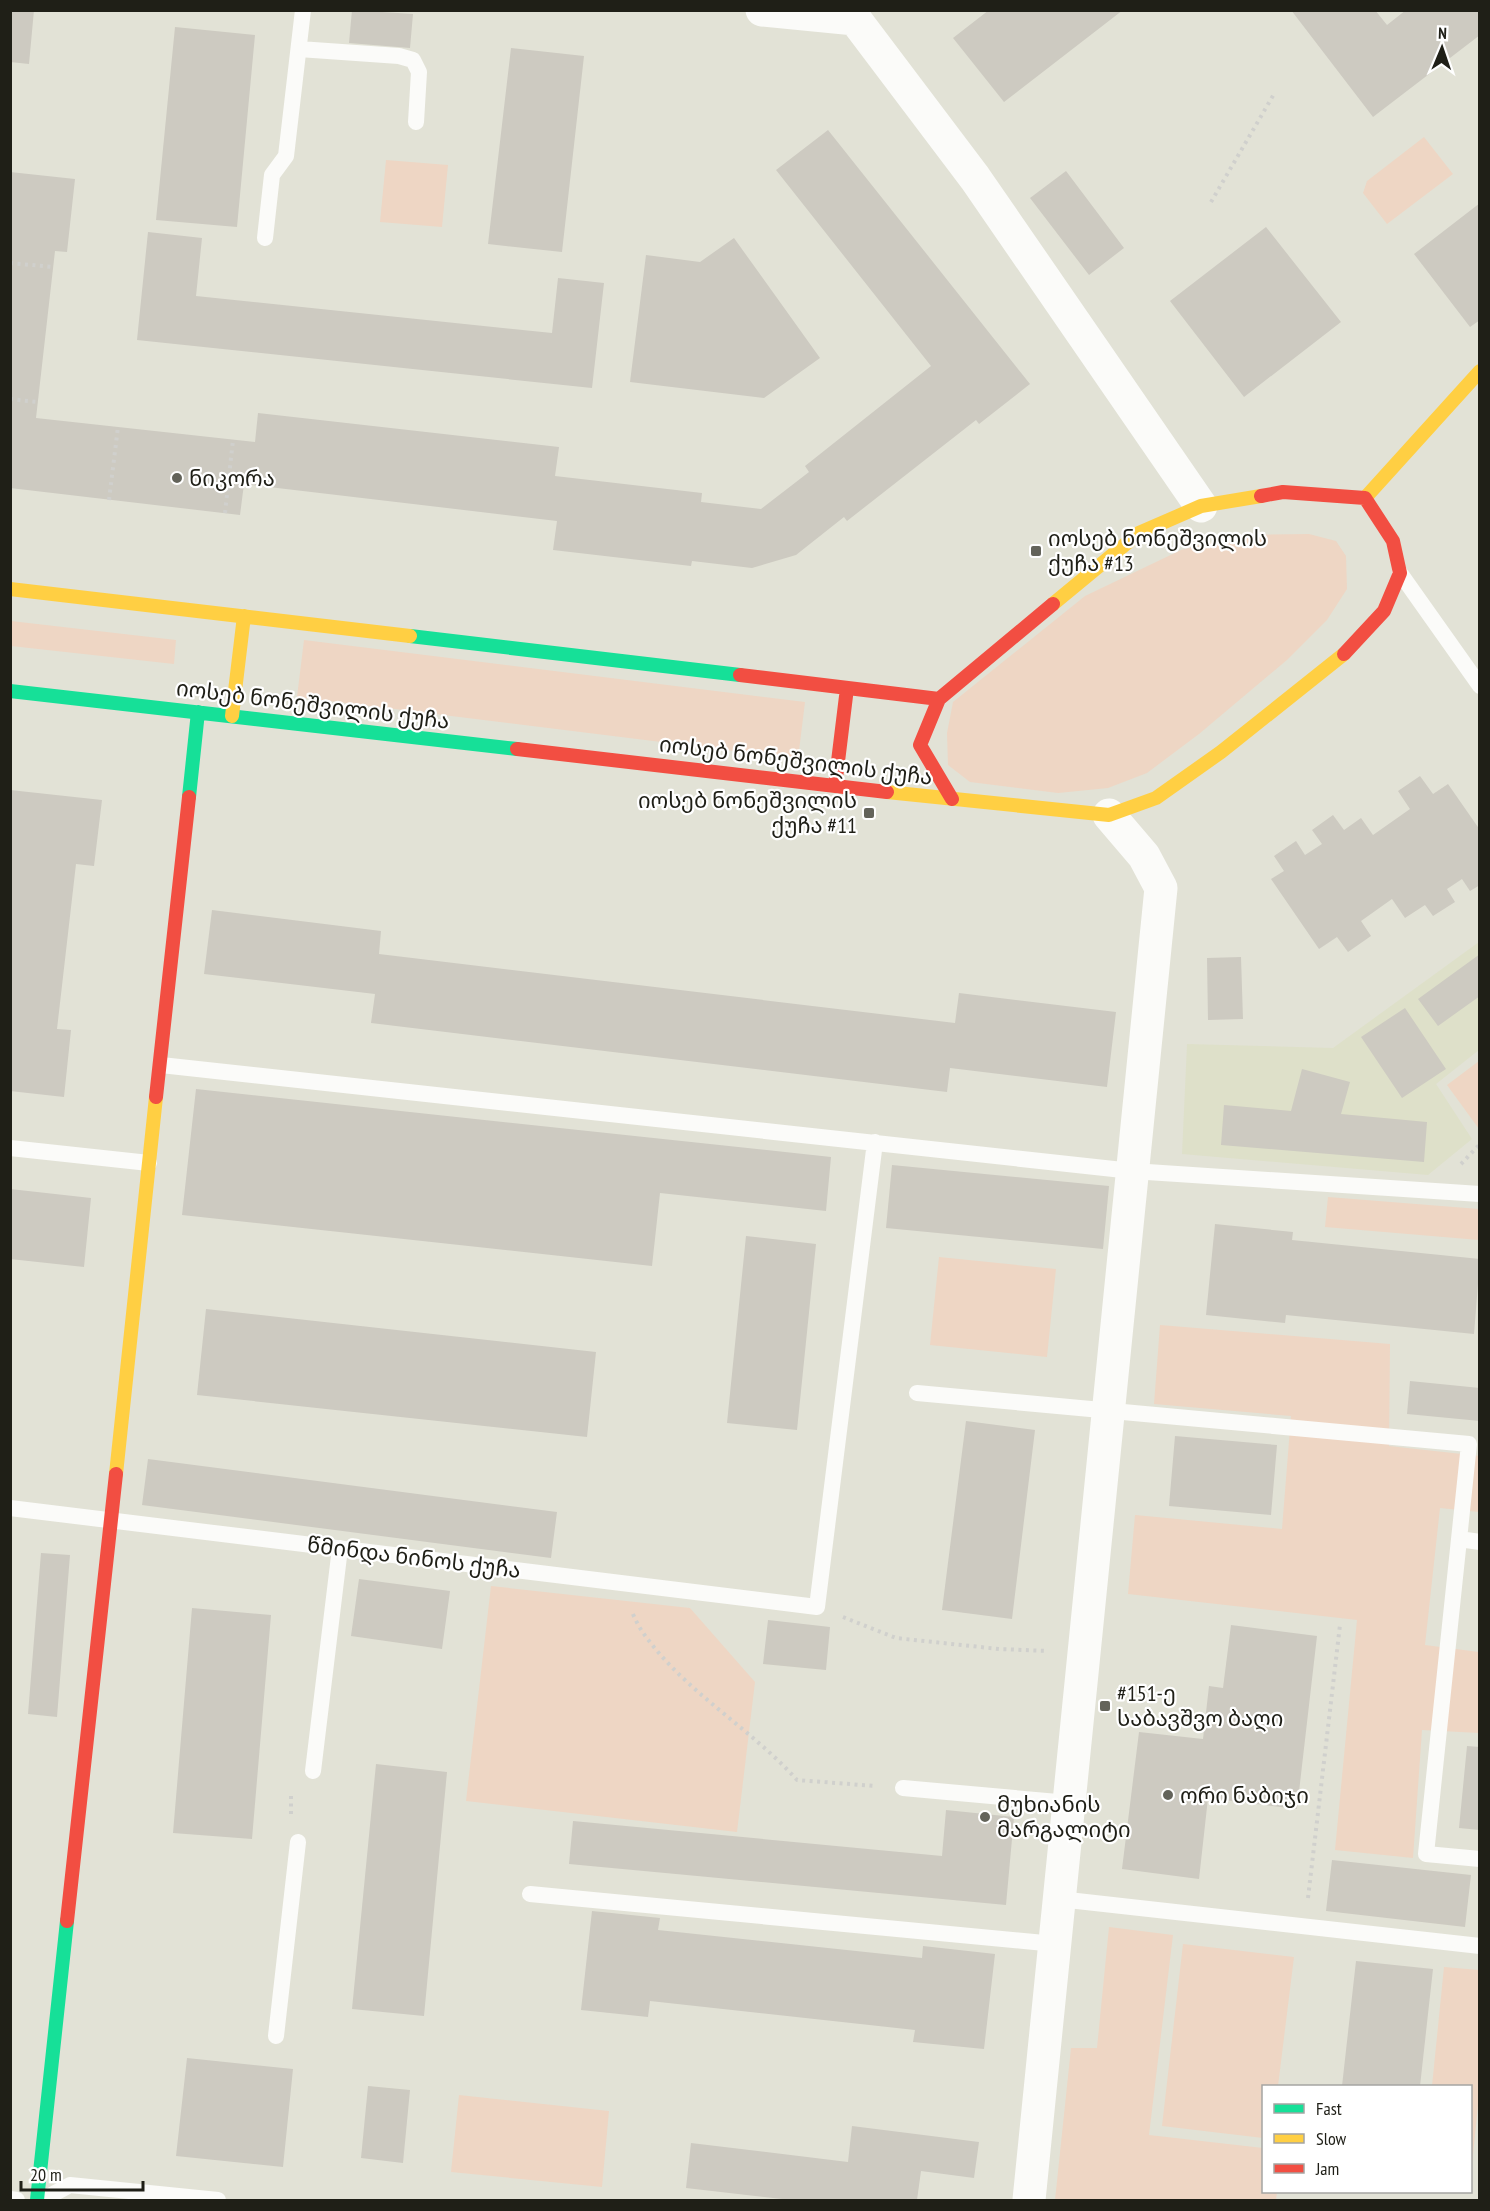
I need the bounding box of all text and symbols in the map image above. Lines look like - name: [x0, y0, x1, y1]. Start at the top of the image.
- north arrow: [1412, 18, 1472, 78]
- text: N: [1438, 23, 1447, 43]
- place label: ნიკორა: [189, 464, 275, 492]
- marker: ნიკორა: [170, 471, 184, 485]
- place label: იოსებ ნონეშვილის ქუჩა #13: [1048, 524, 1267, 577]
- marker: იოსებ ნონეშვილის ქუჩა #13: [1029, 544, 1043, 558]
- street label: იოსებ ნონეშვილის ქუჩა: [175, 673, 451, 735]
- street label: იოსებ ნონეშვილის ქუჩა: [658, 729, 934, 791]
- place label: იოსებ ნონეშვილის ქუჩა #11: [638, 786, 857, 839]
- marker: იოსებ ნონეშვილის ქუჩა #11: [862, 806, 876, 820]
- street label: წმინდა ნინოს ქუჩა: [306, 1530, 522, 1584]
- place label: #151-ე საბავშვო ბაღი: [1117, 1679, 1283, 1732]
- marker: #151-ე საბავშვო ბაღი: [1098, 1699, 1112, 1713]
- place label: ორი ნაბიჯი: [1180, 1781, 1309, 1809]
- marker: ორი ნაბიჯი: [1161, 1788, 1175, 1802]
- place label: მუხიანის მარგალიტი: [997, 1790, 1131, 1843]
- marker: მუხიანის მარგალიტი: [978, 1810, 992, 1824]
- legend: [1262, 2085, 1472, 2193]
- text: Fast: [1316, 2097, 1342, 2120]
- text: Slow: [1316, 2127, 1347, 2150]
- scale bar: [21, 2154, 142, 2192]
- text: Jam: [1315, 2157, 1339, 2180]
- text: 20 m: [30, 2163, 62, 2186]

